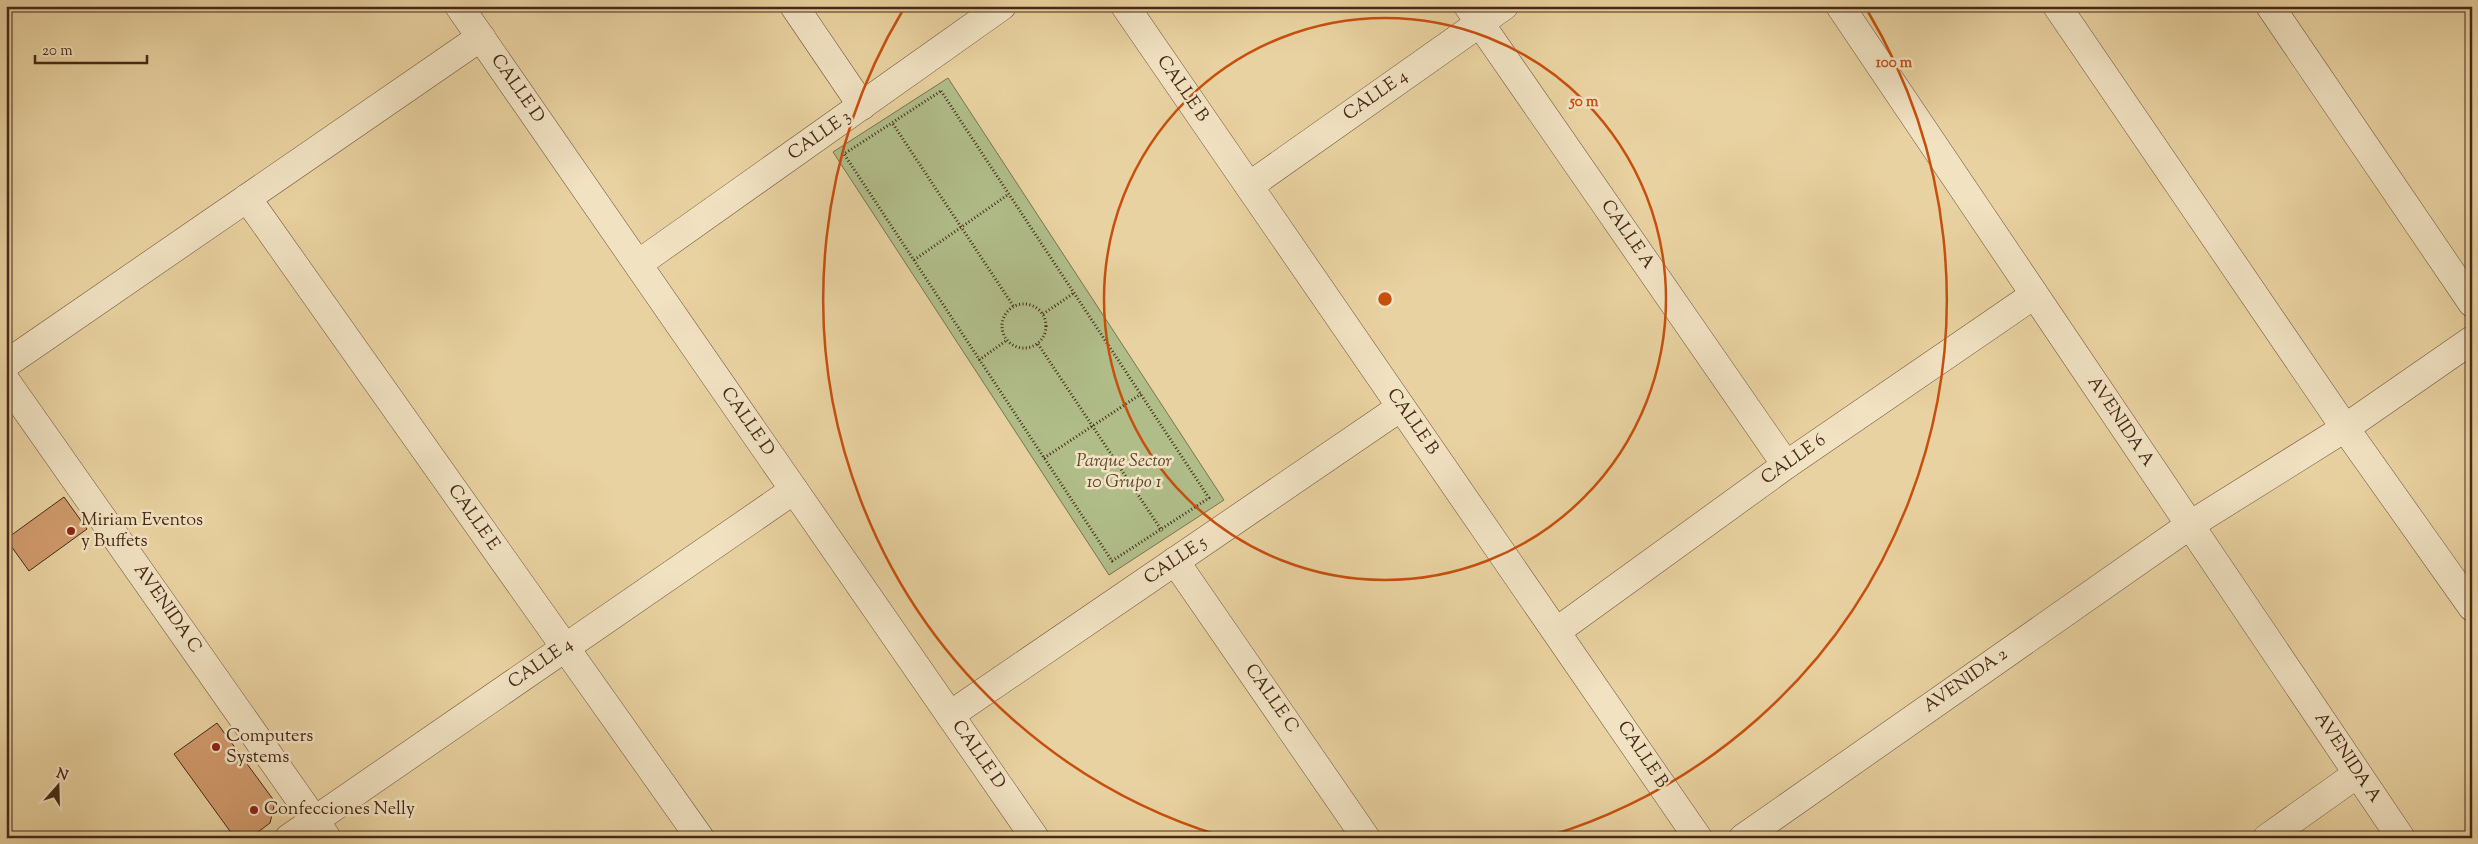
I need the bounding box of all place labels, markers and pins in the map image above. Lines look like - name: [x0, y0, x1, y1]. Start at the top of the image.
- centre of rings: [1376, 290, 1394, 308]
- place label: Miriam Eventos y Buffets: [81, 508, 203, 555]
- marker: Miriam Eventos y Buffets: [65, 525, 77, 537]
- place label: Computers Systems: [226, 724, 313, 771]
- marker: Computers Systems: [210, 741, 222, 753]
- place label: Confecciones Nelly: [264, 797, 415, 823]
- marker: Confecciones Nelly: [248, 804, 260, 816]

